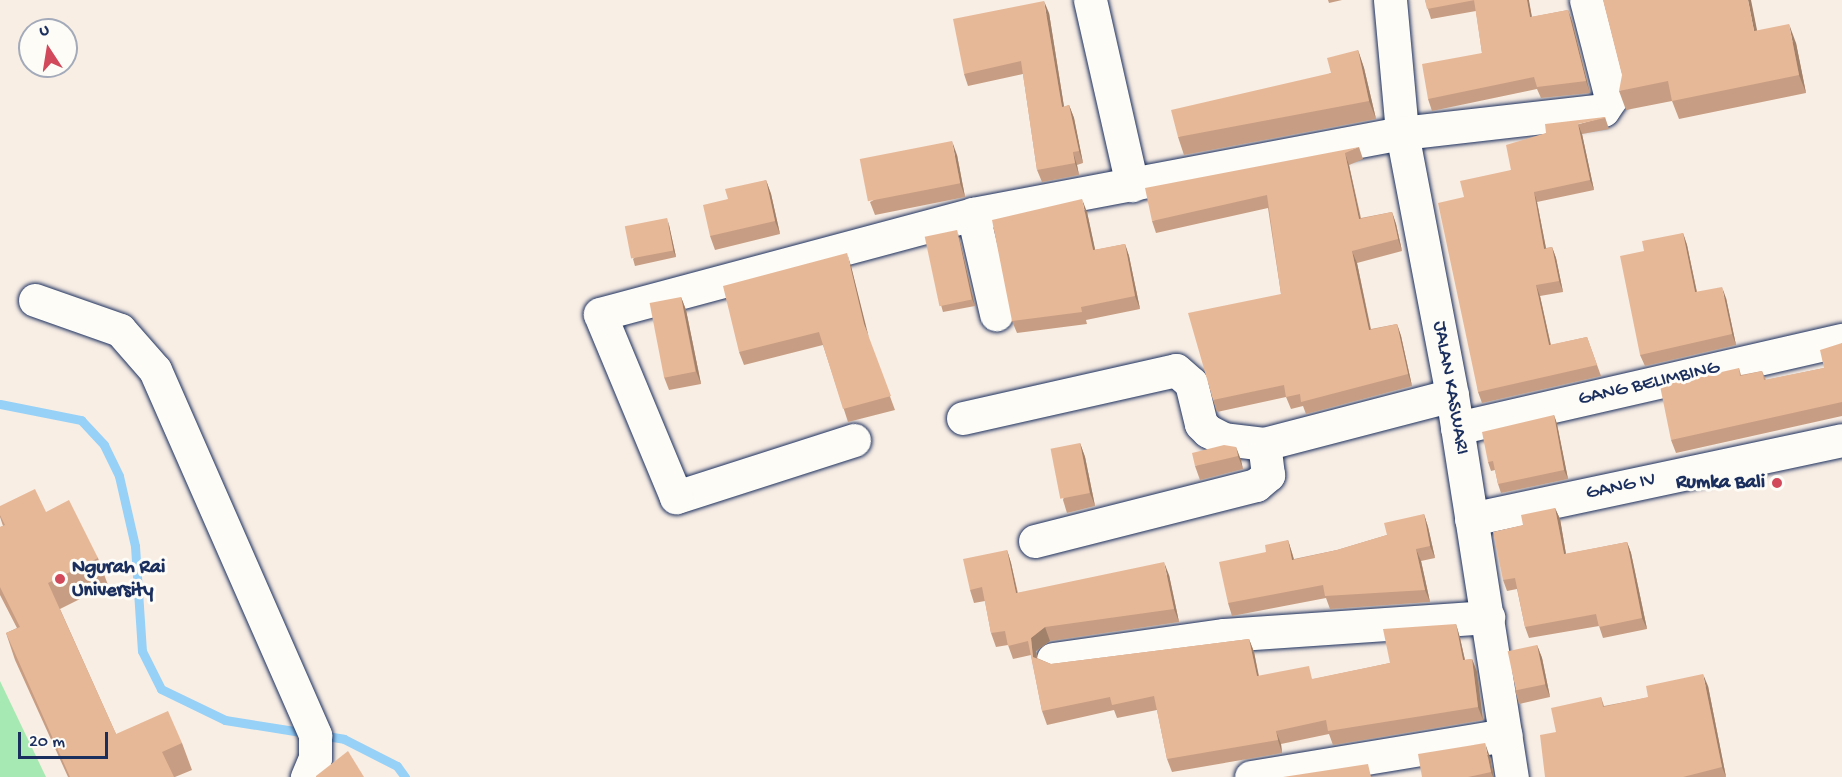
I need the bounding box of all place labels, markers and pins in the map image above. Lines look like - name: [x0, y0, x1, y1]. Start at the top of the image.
- place label: Rumka Bali: [1676, 471, 1765, 495]
- marker: Rumka Bali: [1770, 476, 1784, 490]
- place label: Ngurah Rai University: [72, 556, 165, 603]
- marker: Ngurah Rai University: [53, 572, 67, 586]

